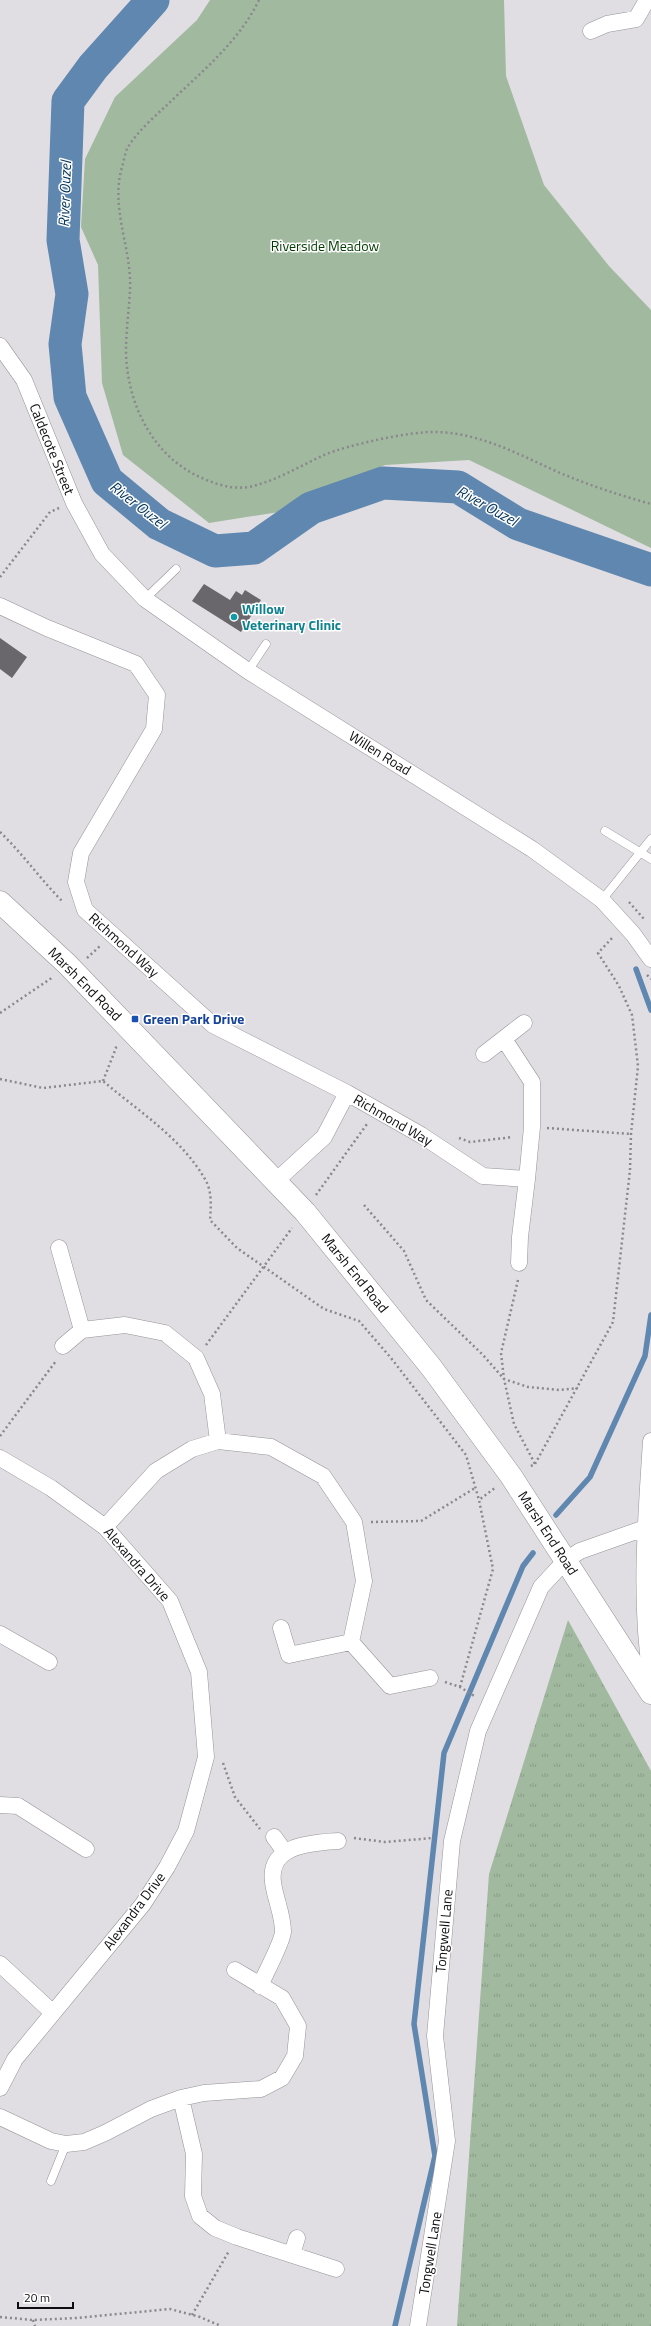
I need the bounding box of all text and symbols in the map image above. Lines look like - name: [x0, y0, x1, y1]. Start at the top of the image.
- water label: River Ouzel: [52, 159, 77, 228]
- park label: Riverside Meadow: [271, 235, 380, 256]
- street label: Caldecote Street: [25, 400, 80, 498]
- water label: River Ouzel: [105, 475, 173, 535]
- water label: River Ouzel: [453, 479, 523, 533]
- place label: Willow Veterinary Clinic: [242, 598, 341, 635]
- marker: Willow Veterinary Clinic: [229, 612, 239, 622]
- street label: Willen Road: [345, 725, 415, 780]
- street label: Richmond Way: [84, 907, 164, 982]
- street label: Marsh End Road: [44, 942, 127, 1025]
- place label: Green Park Drive: [143, 1008, 244, 1029]
- marker: Green Park Drive: [130, 1014, 140, 1024]
- street label: Richmond Way: [350, 1088, 437, 1151]
- street label: Marsh End Road: [317, 1228, 394, 1317]
- street label: Marsh End Road: [513, 1486, 584, 1579]
- street label: Alexandra Drive: [99, 1522, 176, 1605]
- street label: Alexandra Drive: [97, 1867, 170, 1954]
- street label: Tongwell Lane: [429, 1888, 458, 1974]
- street label: Tongwell Lane: [413, 2210, 446, 2296]
- scale bar: [18, 2284, 73, 2310]
- text: 20 m: [24, 2288, 50, 2307]

